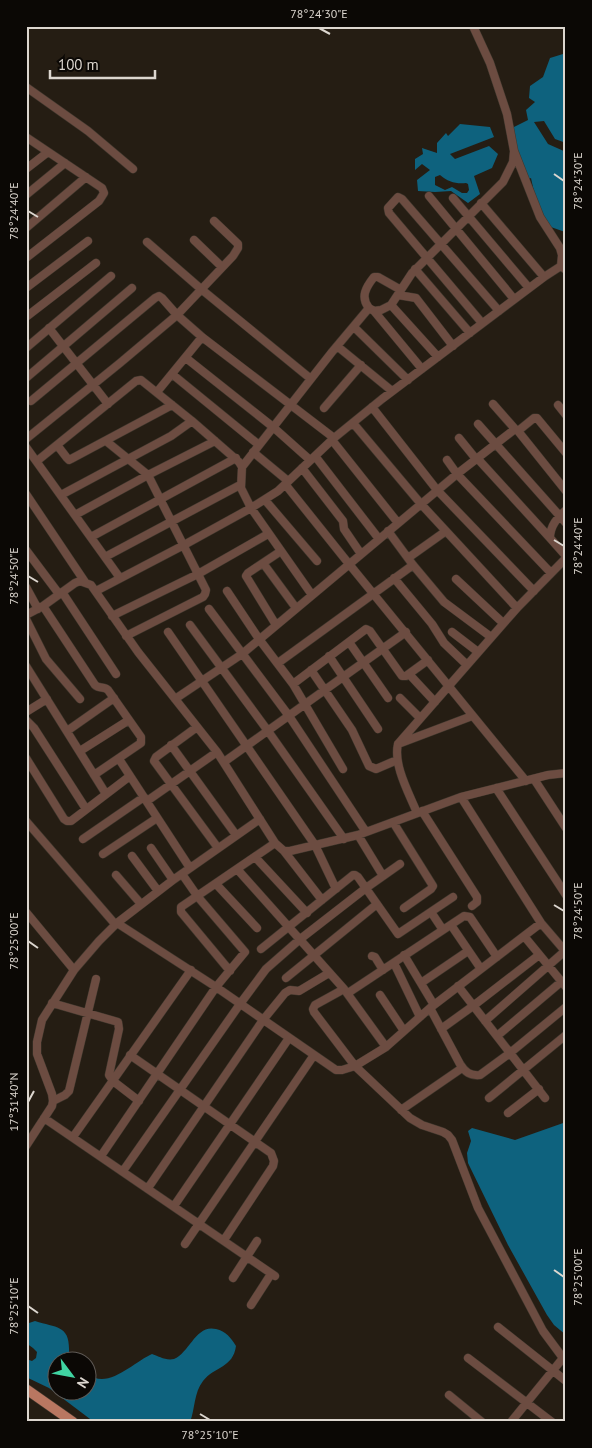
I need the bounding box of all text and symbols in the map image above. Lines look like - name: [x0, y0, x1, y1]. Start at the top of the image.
- text: 78°24'30"E: [290, 6, 348, 21]
- scale bar: [50, 48, 155, 80]
- text: 100 m: [58, 55, 99, 74]
- text: 78°24'30"E: [570, 152, 585, 210]
- text: 78°24'40"E: [6, 182, 21, 240]
- text: 78°24'40"E: [570, 517, 585, 575]
- text: 78°24'50"E: [6, 547, 21, 605]
- text: 78°24'50"E: [570, 882, 585, 940]
- text: 78°25'00"E: [6, 912, 21, 970]
- text: 17°31'40"N: [6, 1072, 21, 1132]
- text: 78°25'00"E: [570, 1248, 585, 1306]
- text: 78°25'10"E: [6, 1277, 21, 1335]
- north arrow: [48, 1350, 98, 1400]
- text: N: [73, 1374, 93, 1392]
- text: 78°25'10"E: [181, 1427, 239, 1442]

